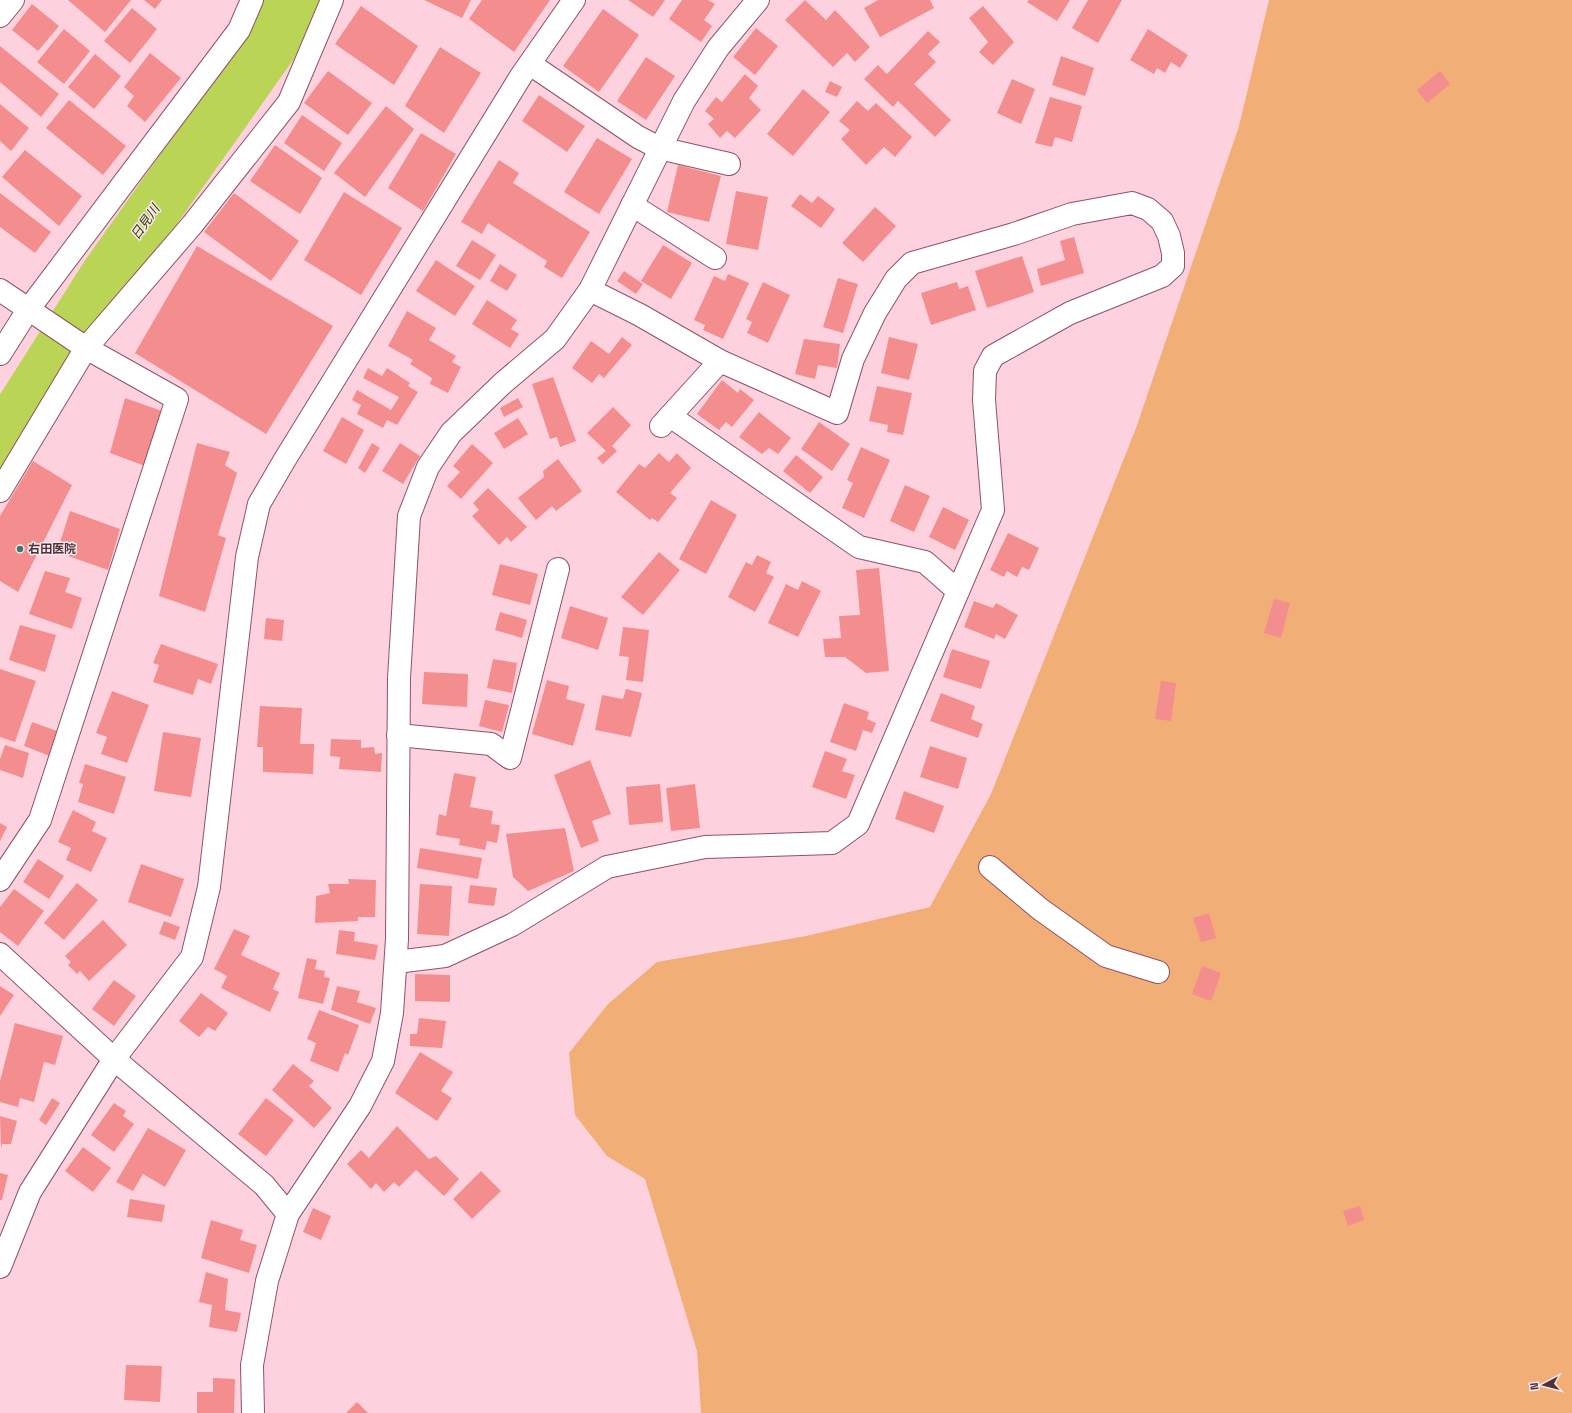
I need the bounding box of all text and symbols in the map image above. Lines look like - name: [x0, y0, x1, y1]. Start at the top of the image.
- water label: 日見川: [127, 200, 164, 243]
- place label: 右田医院: [28, 541, 76, 557]
- marker: 右田医院: [15, 544, 25, 554]
- north arrow: [1524, 1365, 1564, 1405]
- text: N: [1527, 1382, 1541, 1391]

